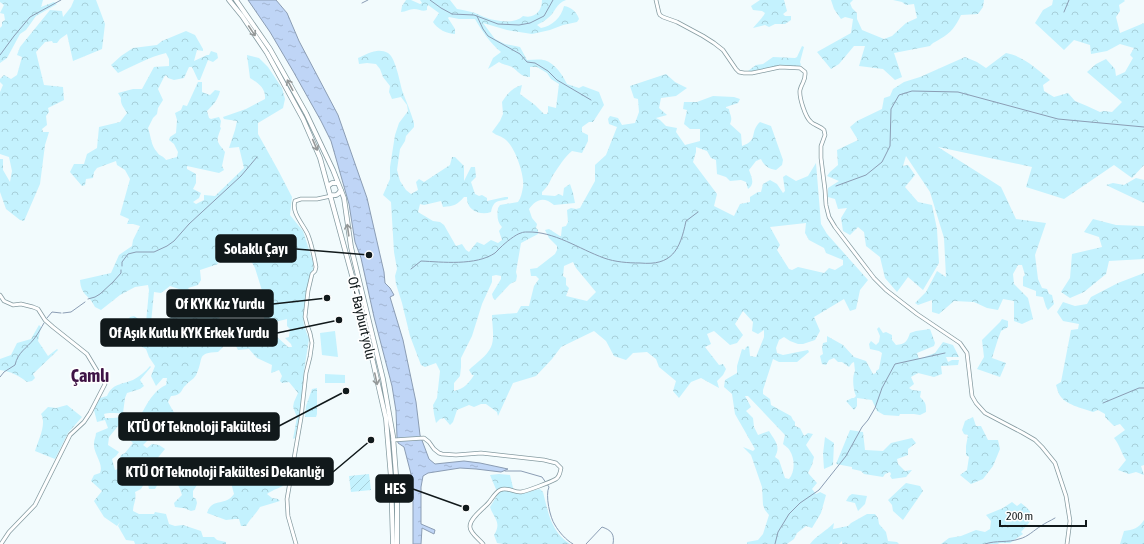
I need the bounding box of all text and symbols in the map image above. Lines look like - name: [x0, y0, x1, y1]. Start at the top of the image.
- one-way arrow: [248, 26, 256, 37]
- one-way arrow: [286, 79, 293, 91]
- one-way arrow: [311, 139, 319, 151]
- one-way arrow: [344, 224, 352, 237]
- callout: Solaklı Çayı: [216, 235, 296, 262]
- text: Solaklı Çayı: [224, 240, 288, 257]
- street label: Of - Bayburt yolu: [345, 275, 379, 361]
- callout: Of KYK Kız Yurdu: [167, 290, 273, 317]
- text: Of KYK Kız Yurdu: [175, 295, 265, 312]
- callout: Of Aşık Kutlu KYK Erkek Yurdu: [101, 319, 277, 346]
- text: Of Aşık Kutlu KYK Erkek Yurdu: [109, 324, 269, 341]
- district label: Çamlı: [71, 365, 109, 386]
- one-way arrow: [373, 372, 381, 385]
- callout: KTÜ Of Teknoloji Fakültesi: [119, 413, 279, 440]
- text: KTÜ Of Teknoloji Fakültesi: [127, 418, 271, 435]
- callout: KTÜ Of Teknoloji Fakültesi Dekanlığı: [118, 458, 333, 485]
- text: KTÜ Of Teknoloji Fakültesi Dekanlığı: [126, 463, 324, 480]
- callout: HES: [376, 475, 413, 502]
- text: HES: [384, 480, 406, 497]
- scale bar: [1000, 502, 1086, 528]
- text: 200 m: [1006, 509, 1033, 523]

